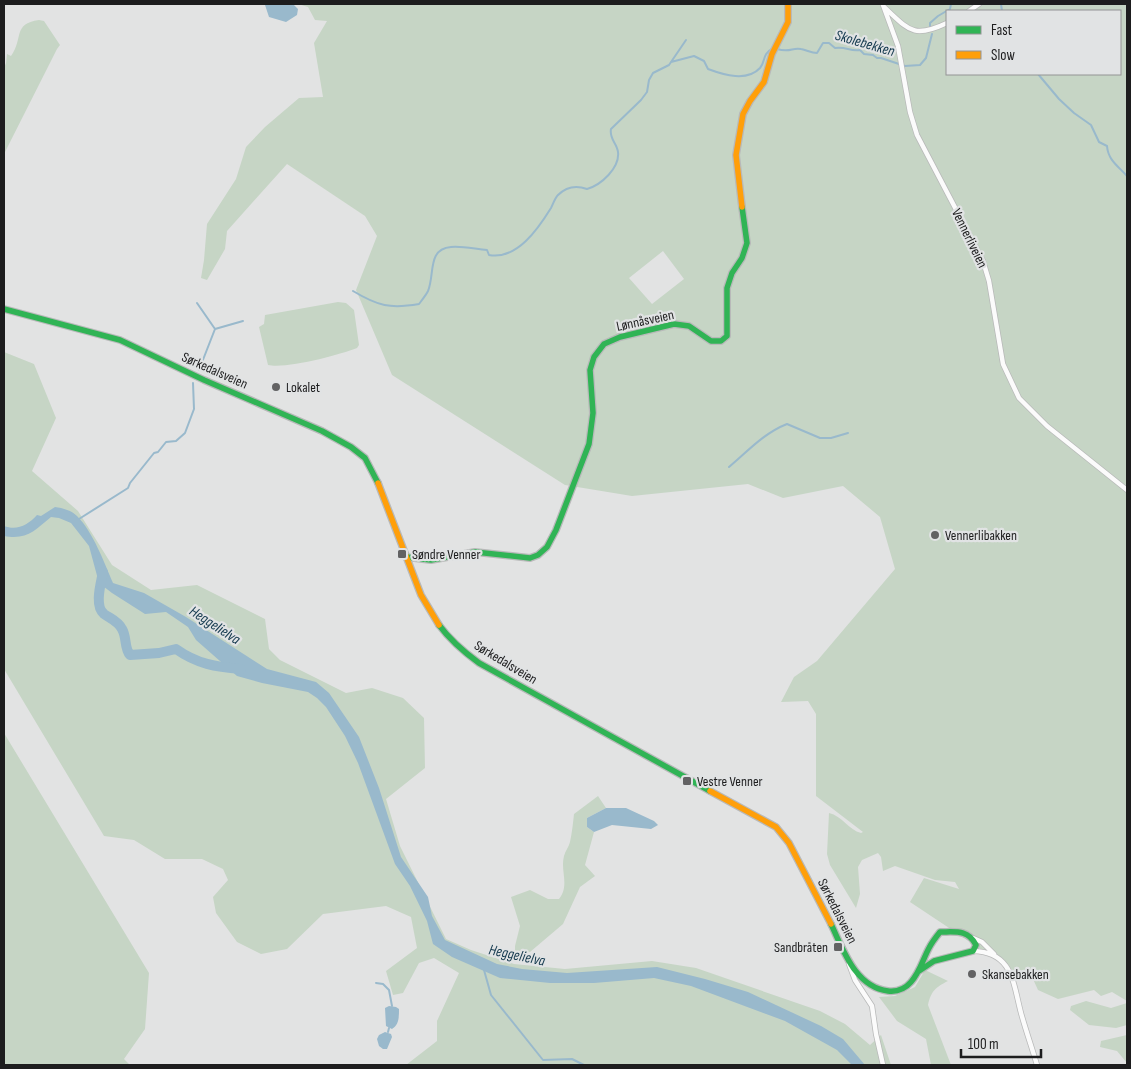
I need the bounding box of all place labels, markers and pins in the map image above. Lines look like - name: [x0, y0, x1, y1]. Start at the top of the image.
- place label: Lokalet: [286, 379, 320, 396]
- marker: Lokalet: [270, 381, 282, 393]
- place label: Vennerlibakken: [945, 527, 1017, 544]
- marker: Vennerlibakken: [929, 529, 941, 541]
- place label: Søndre Venner: [412, 546, 480, 563]
- marker: Søndre Venner: [396, 548, 408, 560]
- place label: Vestre Venner: [697, 773, 763, 790]
- marker: Vestre Venner: [681, 775, 693, 787]
- place label: Sandbråten: [774, 939, 828, 956]
- marker: Sandbråten: [832, 941, 844, 953]
- place label: Skansebakken: [982, 966, 1049, 983]
- marker: Skansebakken: [966, 968, 978, 980]

